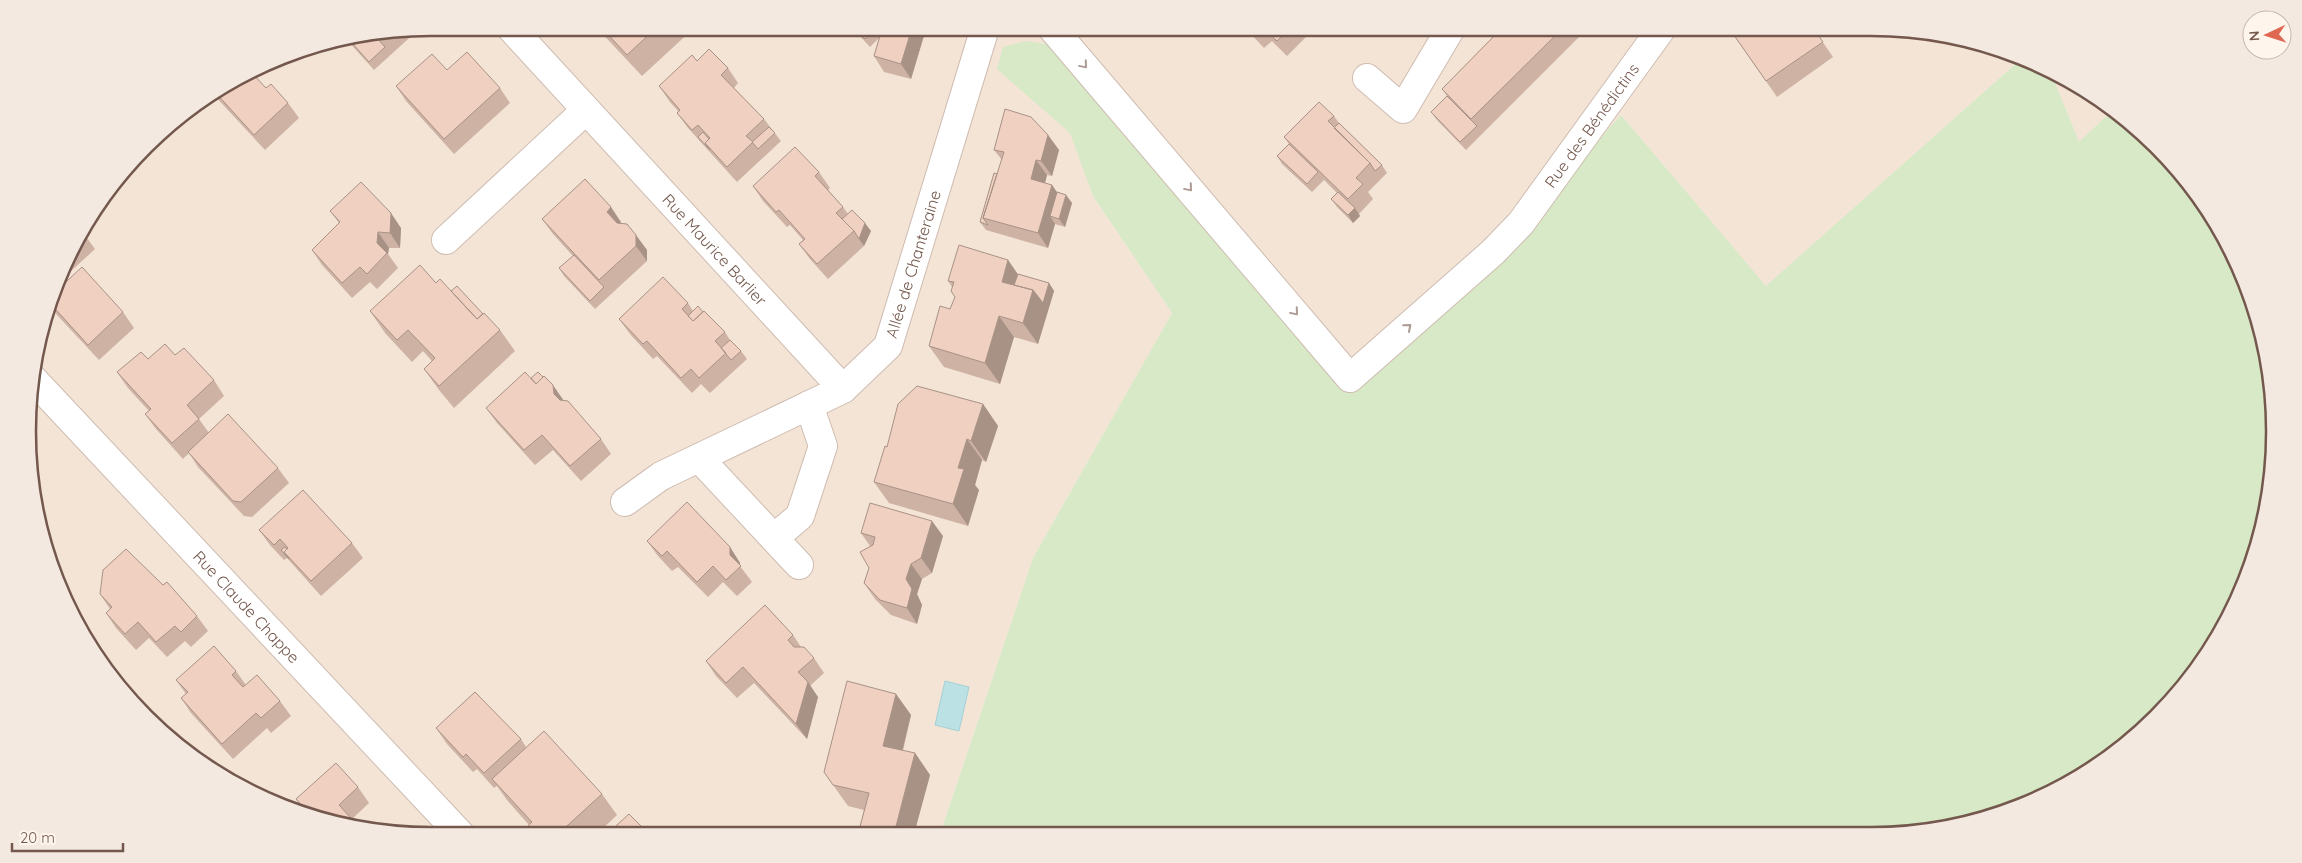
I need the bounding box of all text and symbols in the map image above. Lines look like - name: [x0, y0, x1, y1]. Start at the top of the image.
- north arrow: [2242, 10, 2292, 60]
- text: N: [2245, 30, 2263, 42]
- one-way arrow: [1078, 59, 1087, 68]
- street label: Rue des Bénédictins: [1540, 59, 1643, 191]
- one-way arrow: [1184, 183, 1193, 192]
- street label: Allée de Chanteraine: [881, 188, 945, 340]
- street label: Rue Maurice Barlier: [658, 189, 771, 310]
- one-way arrow: [1289, 306, 1297, 315]
- one-way arrow: [1402, 324, 1411, 333]
- street label: Rue Claude Chappe: [189, 546, 304, 667]
- scale bar: [12, 820, 124, 852]
- text: 20 m: [20, 828, 55, 847]

